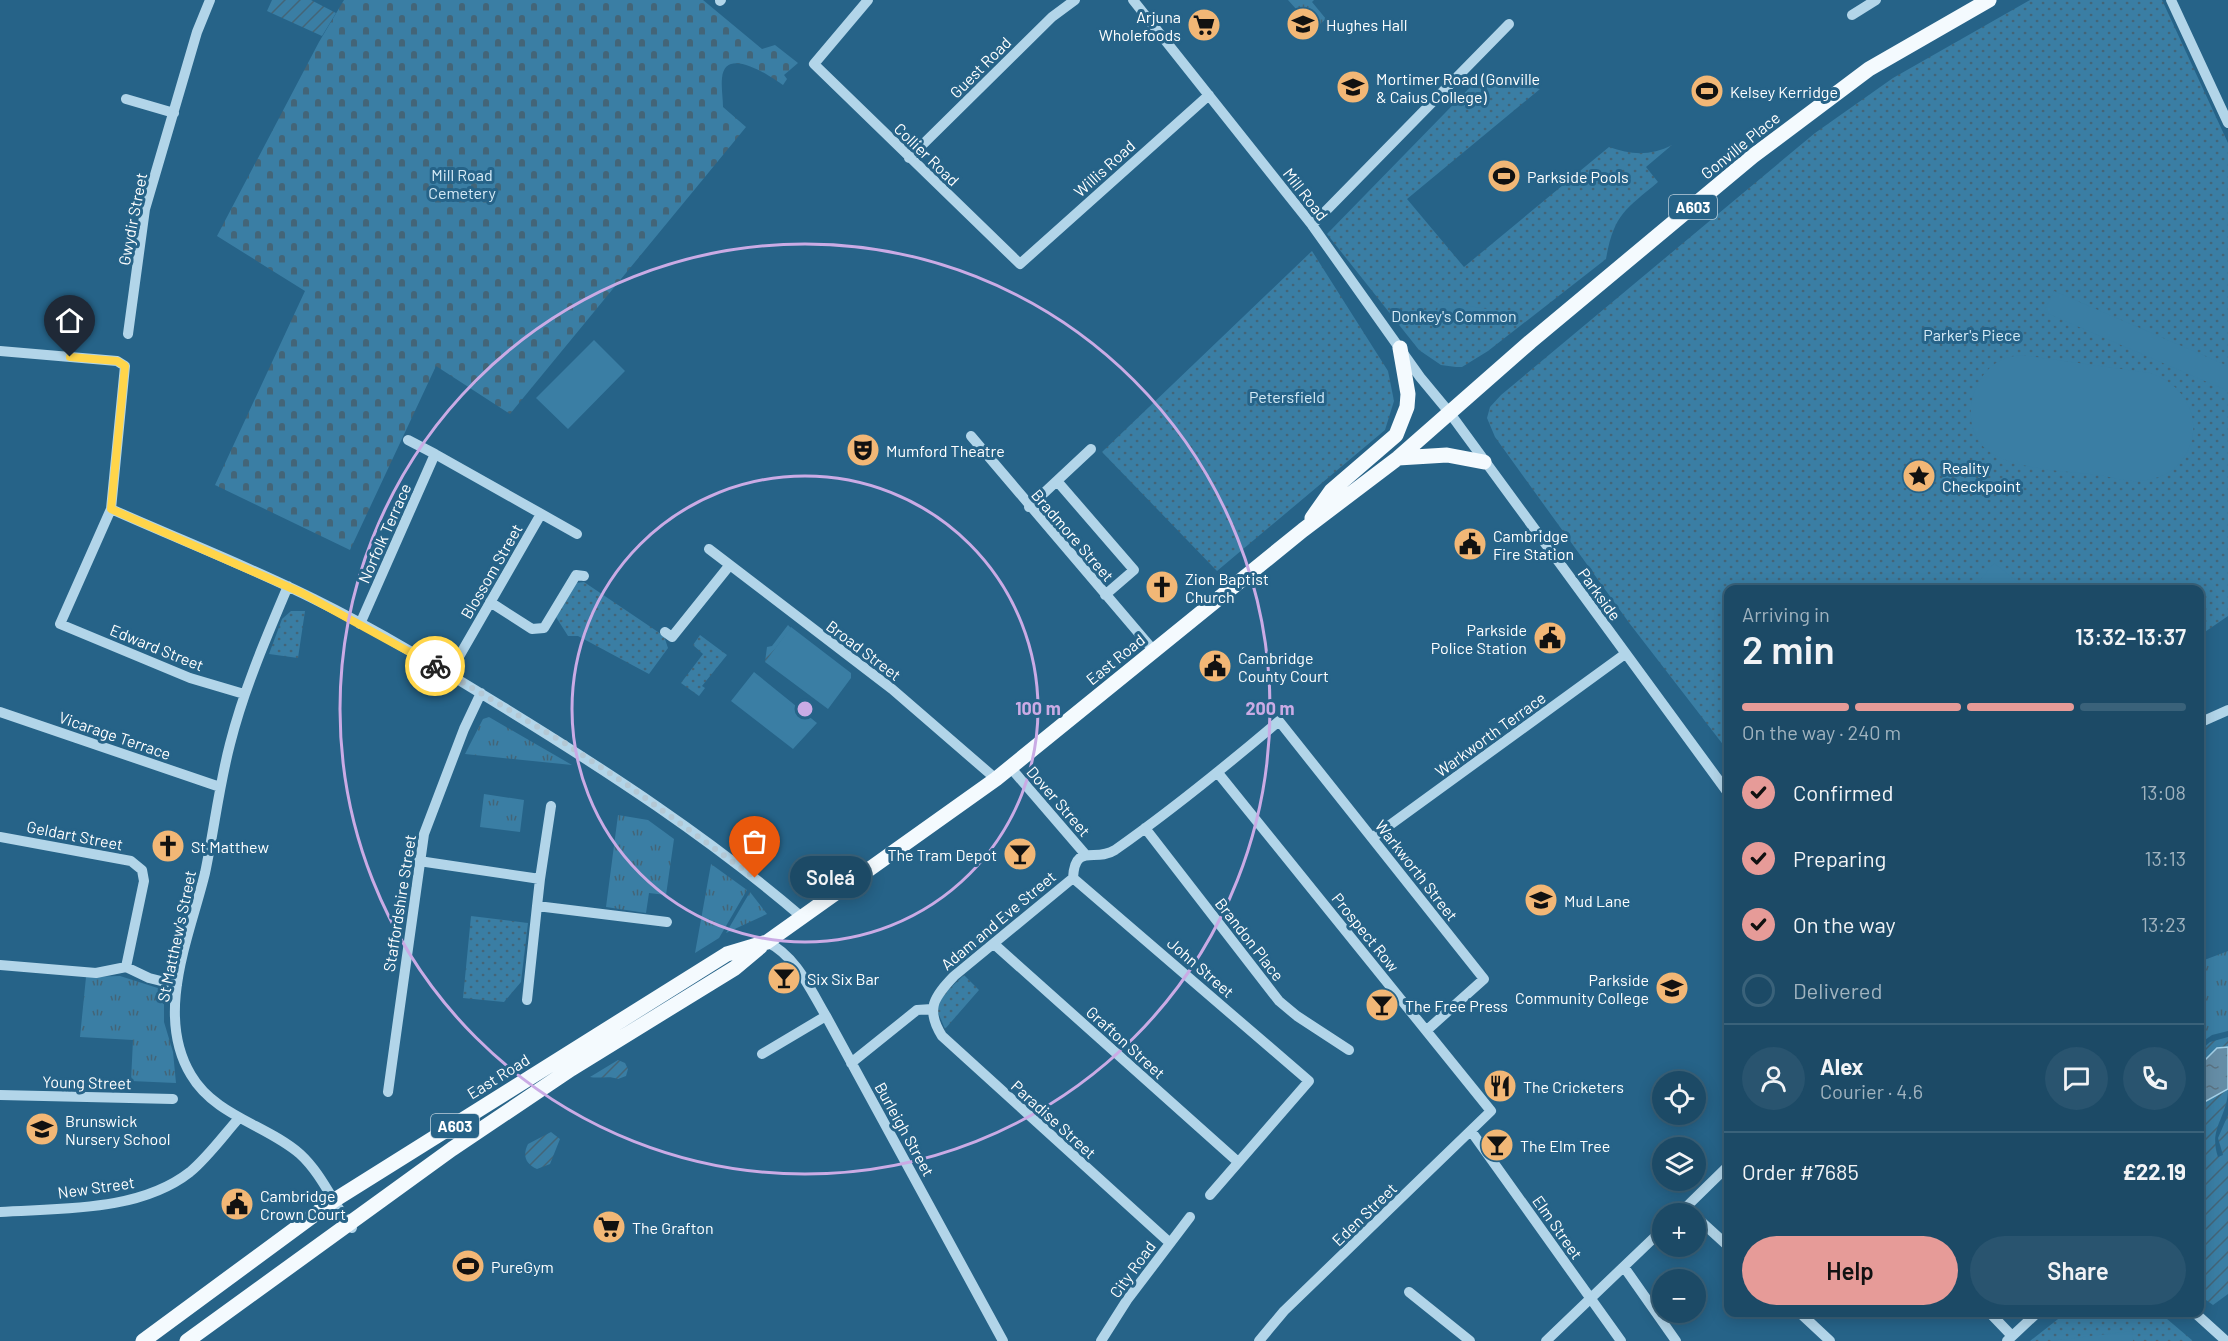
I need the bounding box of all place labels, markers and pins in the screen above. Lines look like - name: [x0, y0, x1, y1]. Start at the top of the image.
- school or university icon: Hughes Hall: [1285, 6, 1321, 42]
- place label: Arjuna Wholefoods: [1099, 7, 1181, 44]
- supermarket icon: Arjuna Wholefoods: [1186, 7, 1222, 43]
- place label: Hughes Hall: [1326, 15, 1407, 34]
- school or university icon: Mortimer Road (Gonville & Caius College): [1335, 69, 1371, 105]
- place label: Mortimer Road (Gonville & Caius College): [1376, 69, 1540, 106]
- sports icon: Kelsey Kerridge: [1689, 73, 1725, 109]
- place label: Kelsey Kerridge: [1730, 82, 1838, 101]
- sports icon: Parkside Pools: [1486, 158, 1522, 194]
- place label: Parkside Pools: [1527, 167, 1629, 186]
- pin: [44, 295, 95, 357]
- theatre icon: Mumford Theatre: [845, 432, 881, 468]
- place label: Mumford Theatre: [886, 441, 1005, 460]
- place icon: Reality Checkpoint: [1901, 458, 1937, 494]
- place label: Reality Checkpoint: [1942, 458, 2021, 495]
- public building icon: Cambridge Fire Station: [1452, 526, 1488, 562]
- place label: Cambridge Fire Station: [1493, 526, 1574, 563]
- church icon: Zion Baptist Church: [1144, 569, 1180, 605]
- place label: Zion Baptist Church: [1185, 569, 1269, 606]
- place label: Parkside Police Station: [1431, 620, 1527, 657]
- public building icon: Parkside Police Station: [1532, 620, 1568, 656]
- public building icon: Cambridge County Court: [1197, 648, 1233, 684]
- place label: Cambridge County Court: [1238, 648, 1329, 685]
- centre of rings: [795, 699, 815, 719]
- pin: [729, 816, 780, 878]
- church icon: St Matthew: [150, 828, 186, 864]
- bar icon: The Tram Depot: [1002, 836, 1038, 872]
- place label: St Matthew: [191, 837, 269, 856]
- place label: The Tram Depot: [887, 845, 997, 864]
- callout: Soleá: [791, 857, 872, 899]
- school or university icon: Mud Lane: [1523, 882, 1559, 918]
- place label: Mud Lane: [1564, 891, 1630, 910]
- bar icon: Six Six Bar: [766, 960, 802, 996]
- place label: Six Six Bar: [807, 969, 880, 988]
- place label: Parkside Community College: [1515, 970, 1649, 1007]
- school or university icon: Parkside Community College: [1654, 970, 1690, 1006]
- bar icon: The Free Press: [1364, 987, 1400, 1023]
- place label: The Free Press: [1405, 996, 1508, 1015]
- restaurant icon: The Cricketers: [1482, 1068, 1518, 1104]
- place label: The Cricketers: [1523, 1077, 1624, 1096]
- school or university icon: Brunswick Nursery School: [24, 1111, 60, 1147]
- place label: Brunswick Nursery School: [65, 1111, 171, 1148]
- bar icon: The Elm Tree: [1479, 1127, 1515, 1163]
- place label: The Elm Tree: [1520, 1136, 1610, 1155]
- public building icon: Cambridge Crown Court: [219, 1186, 255, 1222]
- place label: Cambridge Crown Court: [260, 1186, 346, 1223]
- supermarket icon: The Grafton: [591, 1209, 627, 1245]
- place label: The Grafton: [632, 1218, 714, 1237]
- sports icon: PureGym: [450, 1248, 486, 1284]
- place label: PureGym: [491, 1257, 554, 1276]

